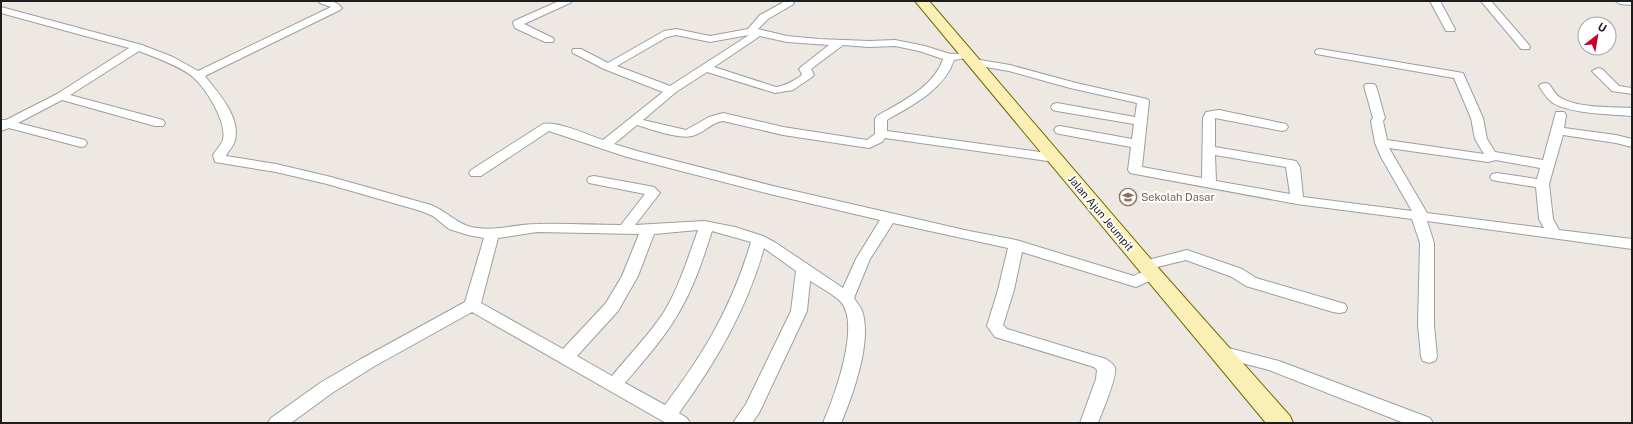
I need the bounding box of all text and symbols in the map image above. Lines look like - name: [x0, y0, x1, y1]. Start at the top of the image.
- north arrow: [1577, 16, 1617, 56]
- text: U: [1596, 20, 1609, 35]
- street label: Jalan Ajun Jeumpit: [1066, 173, 1136, 253]
- school or university icon: Sekolah Dasar: [1118, 187, 1138, 207]
- place label: Sekolah Dasar: [1141, 191, 1215, 203]

